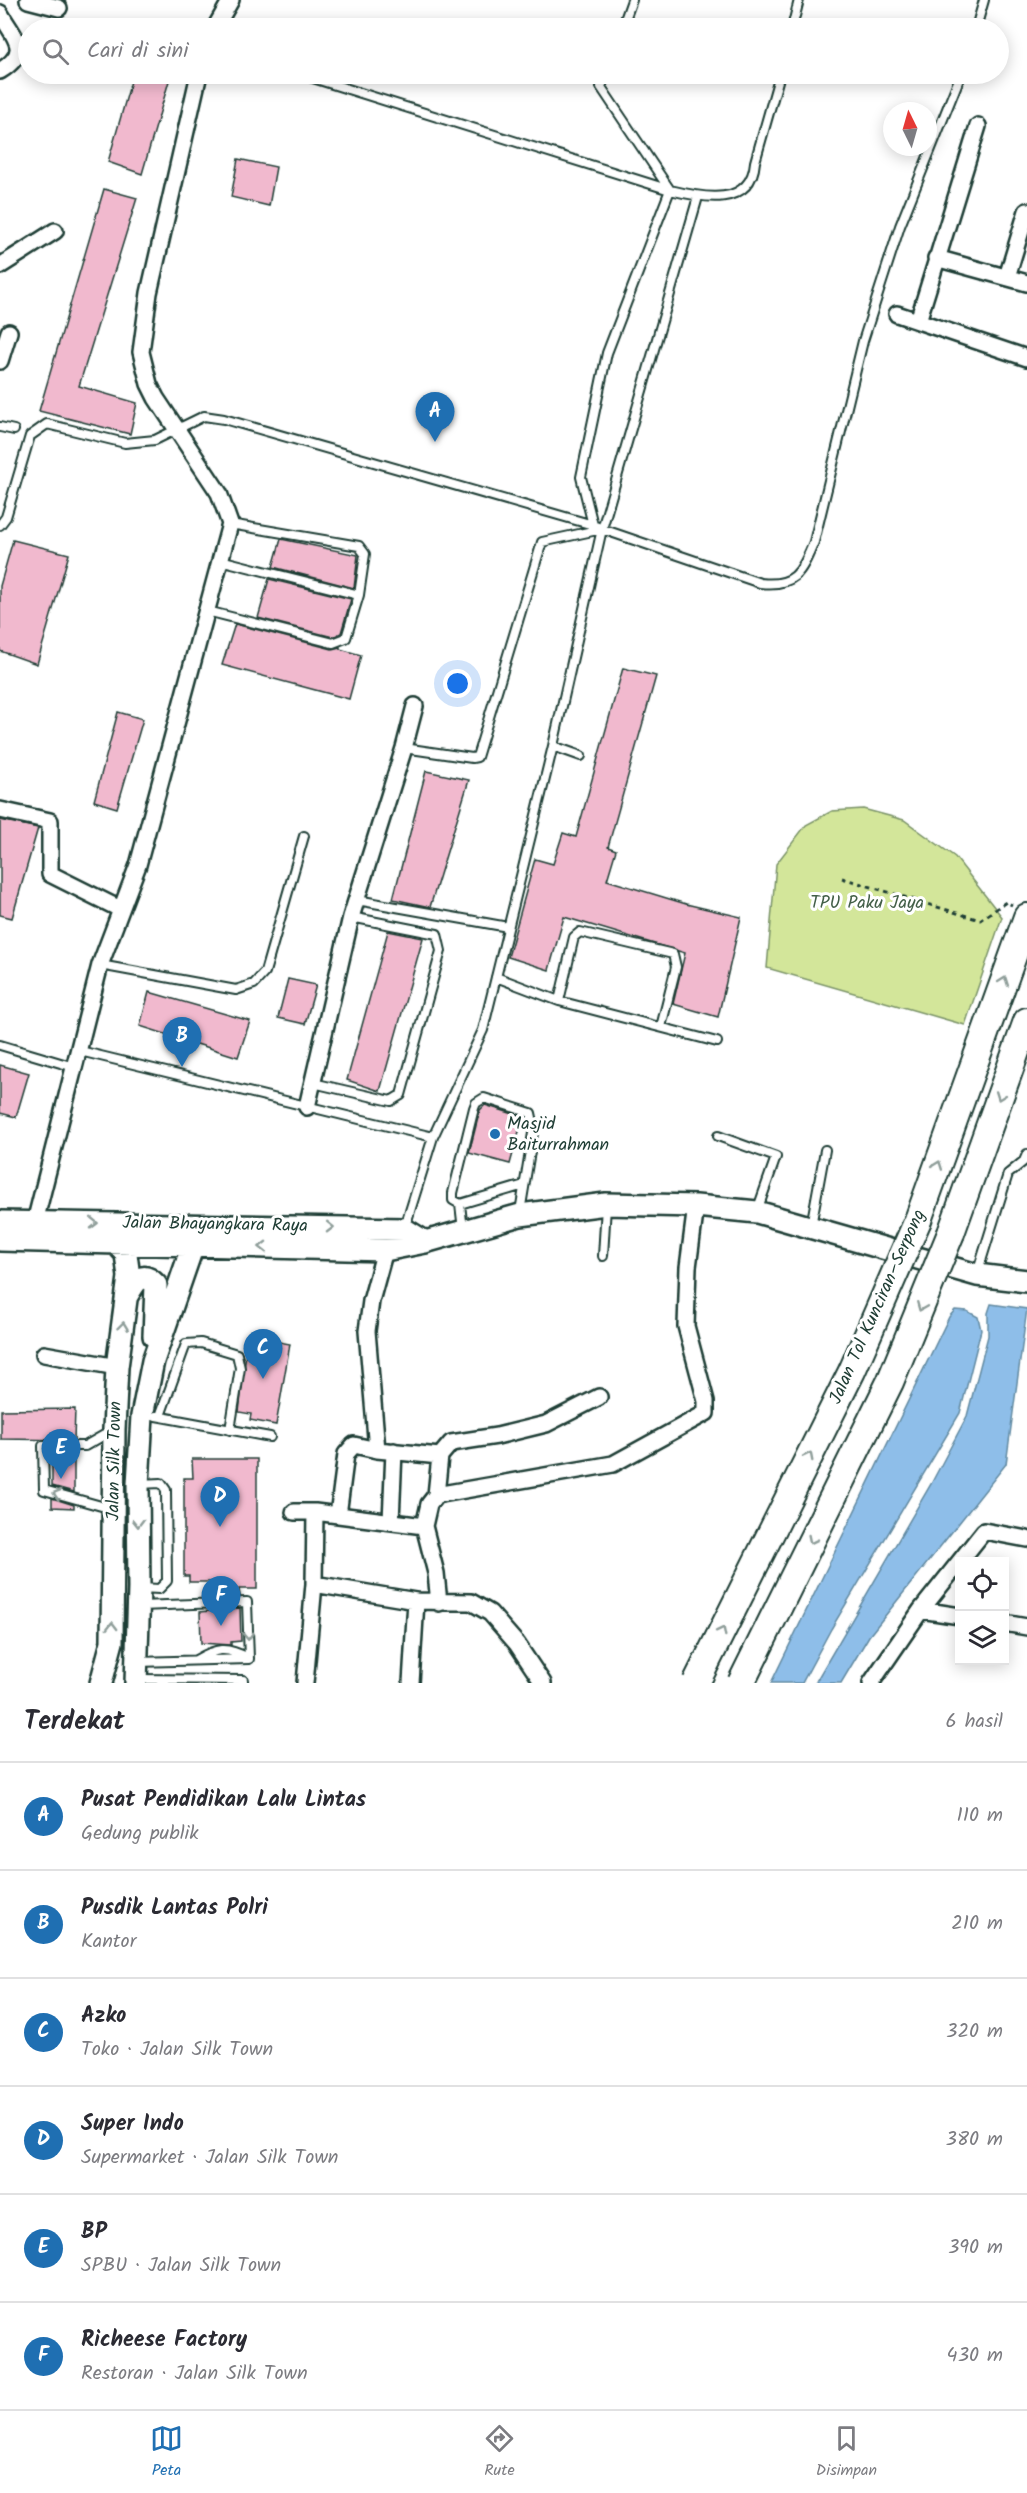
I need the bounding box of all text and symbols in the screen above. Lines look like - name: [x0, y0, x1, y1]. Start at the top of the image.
- search box: [18, 18, 1009, 84]
- text: Cari di sini: [87, 34, 188, 69]
- icon: search: [39, 35, 72, 68]
- north arrow: [883, 102, 937, 156]
- pin: A: [416, 392, 454, 442]
- your location: [443, 669, 472, 698]
- park label: TPU Paku Jaya: [810, 889, 924, 918]
- one-way arrow: [996, 977, 1009, 987]
- pin: B: [162, 1018, 201, 1067]
- one-way arrow: [995, 1090, 1007, 1101]
- place label: Masjid Baiturrahman: [507, 1110, 609, 1160]
- marker: Masjid Baiturrahman: [488, 1127, 502, 1141]
- one-way arrow: [930, 1160, 943, 1171]
- street label: Jalan Tol Kunciran–Serpong: [822, 1205, 934, 1409]
- street label: Jalan Bhayangkara Raya: [122, 1209, 308, 1241]
- one-way arrow: [89, 1217, 98, 1229]
- one-way arrow: [326, 1221, 335, 1234]
- one-way arrow: [258, 1240, 267, 1253]
- one-way arrow: [916, 1300, 928, 1311]
- one-way arrow: [116, 1322, 128, 1331]
- pin: C: [244, 1330, 282, 1379]
- street label: Jalan Silk Town: [99, 1401, 131, 1521]
- pin: E: [42, 1430, 80, 1479]
- one-way arrow: [802, 1452, 814, 1463]
- pin: D: [200, 1478, 240, 1527]
- one-way arrow: [52, 1488, 62, 1501]
- one-way arrow: [132, 1519, 144, 1528]
- one-way arrow: [807, 1534, 819, 1545]
- map controls: [955, 1557, 1009, 1665]
- button: locate: [955, 1557, 1009, 1611]
- pin: F: [202, 1576, 240, 1626]
- button: layers: [955, 1611, 1009, 1665]
- one-way arrow: [106, 1621, 118, 1630]
- one-way arrow: [715, 1626, 726, 1637]
- one-way arrow: [242, 1631, 255, 1640]
- text: Terdekat: [24, 1701, 125, 1743]
- text: 6 hasil: [946, 1706, 1003, 1738]
- text: Pusat Pendidikan Lalu Lintas: [81, 1783, 366, 1818]
- text: A: [37, 1800, 50, 1832]
- text: 110 m: [957, 1800, 1003, 1832]
- text: Gedung publik: [81, 1818, 199, 1850]
- text: Pusdik Lantas Polri: [81, 1891, 268, 1926]
- text: B: [37, 1908, 50, 1940]
- text: 210 m: [951, 1908, 1003, 1940]
- text: Kantor: [81, 1926, 136, 1958]
- text: Azko: [81, 1999, 126, 2034]
- text: C: [37, 2016, 50, 2048]
- text: 320 m: [946, 2016, 1003, 2048]
- text: Toko · Jalan Silk Town: [81, 2034, 273, 2066]
- text: Super Indo: [81, 2107, 184, 2142]
- text: D: [37, 2124, 50, 2156]
- text: 380 m: [946, 2124, 1003, 2156]
- text: Supermarket · Jalan Silk Town: [81, 2142, 339, 2174]
- text: BP: [81, 2215, 107, 2250]
- text: E: [38, 2232, 49, 2264]
- text: 390 m: [948, 2232, 1003, 2264]
- text: SPBU · Jalan Silk Town: [81, 2250, 281, 2282]
- text: Richeese Factory: [81, 2323, 247, 2358]
- text: F: [38, 2340, 49, 2372]
- text: 430 m: [947, 2340, 1003, 2372]
- text: Restoran · Jalan Silk Town: [81, 2358, 308, 2390]
- tab: Peta: [150, 2422, 183, 2483]
- tab: Rute: [483, 2422, 516, 2483]
- tab: Disimpan: [816, 2422, 877, 2483]

